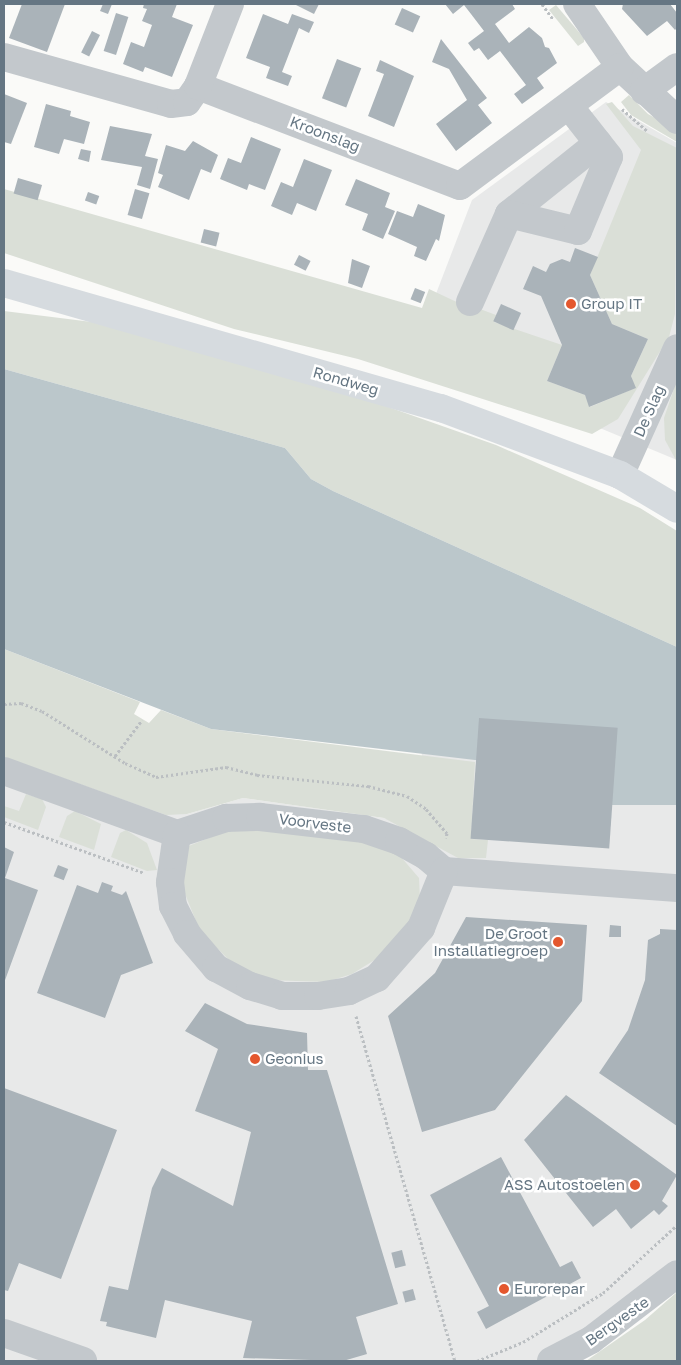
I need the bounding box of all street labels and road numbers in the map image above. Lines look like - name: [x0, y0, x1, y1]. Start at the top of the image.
- street label: Kroonslag: [287, 112, 363, 156]
- street label: Rondweg: [311, 363, 381, 399]
- street label: De Slag: [630, 382, 668, 440]
- street label: Voorveste: [278, 810, 352, 836]
- street label: Bergveste: [582, 1293, 652, 1349]

